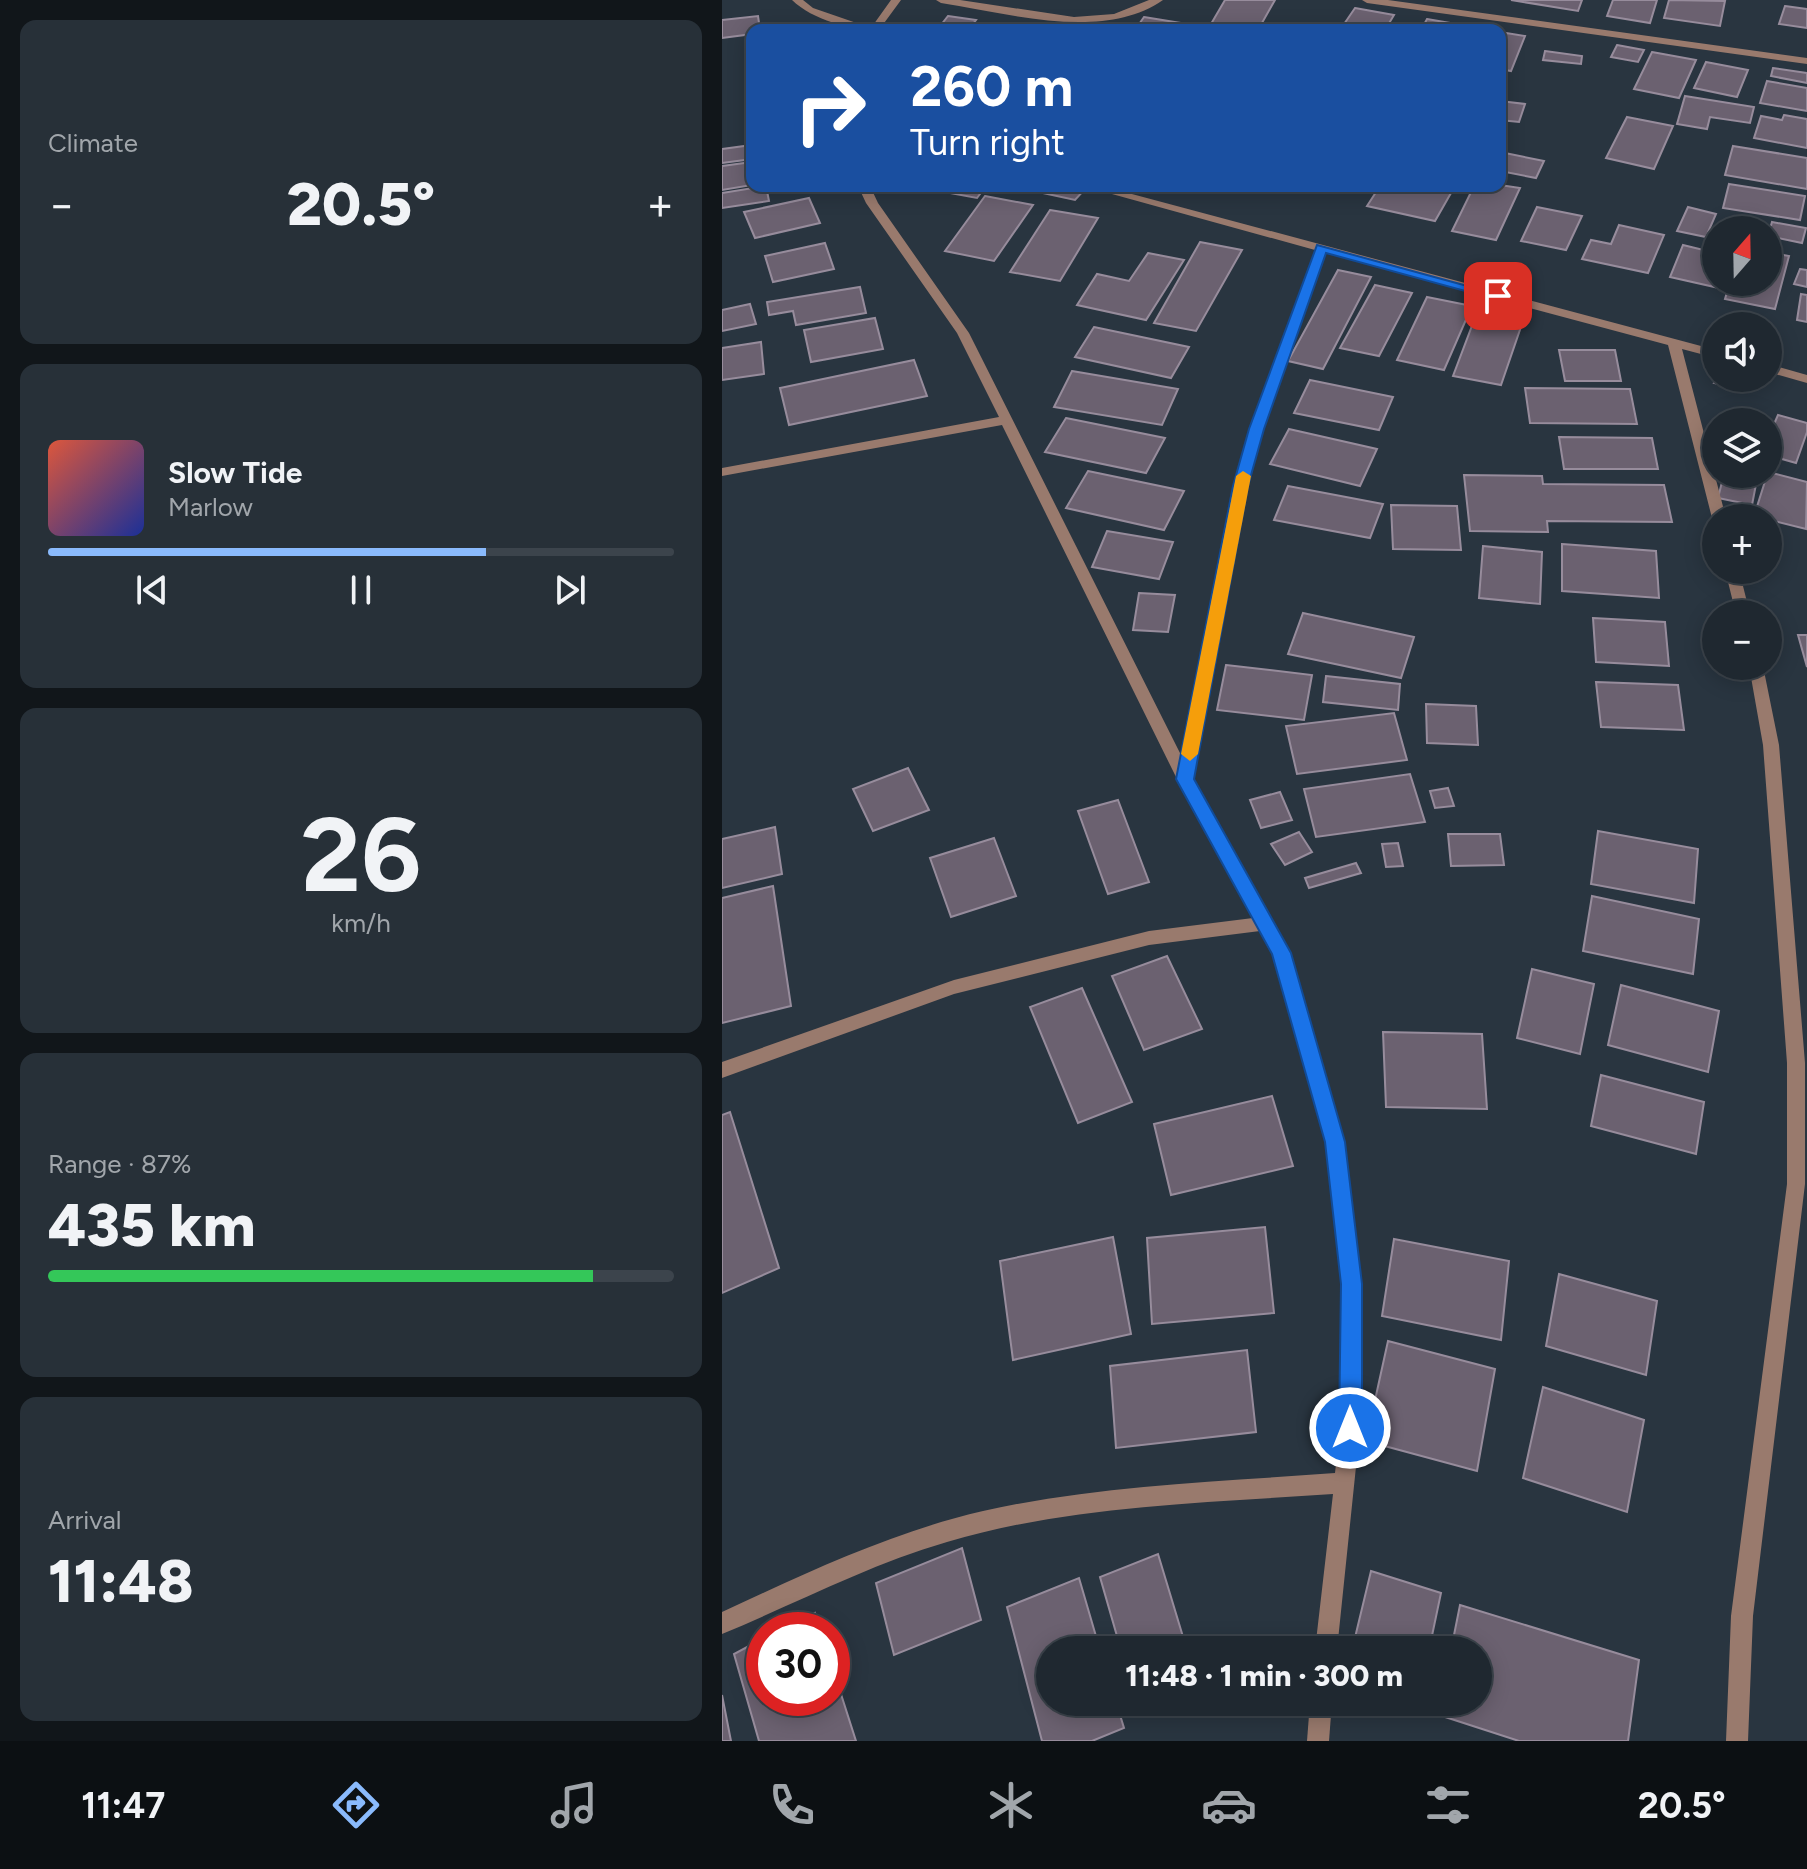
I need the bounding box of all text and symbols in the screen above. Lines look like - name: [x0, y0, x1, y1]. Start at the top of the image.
- text: 260 m: [910, 53, 1073, 120]
- icon: right: [778, 56, 882, 160]
- text: Turn right: [910, 121, 1065, 164]
- text: Climate: [48, 127, 138, 159]
- text: 20.5°: [287, 168, 435, 240]
- text: −: [48, 178, 75, 231]
- text: +: [647, 178, 674, 231]
- north arrow: [1702, 216, 1782, 296]
- map controls: [1702, 216, 1782, 680]
- pin: [1464, 262, 1532, 330]
- icon: arrive: [1476, 274, 1520, 318]
- button: sound: [1702, 312, 1782, 392]
- button: layers: [1702, 408, 1782, 488]
- text: Slow Tide: [168, 454, 302, 491]
- text: Marlow: [168, 491, 253, 523]
- button: +: [1702, 504, 1782, 584]
- icon: previous: [130, 568, 174, 612]
- icon: pause: [339, 568, 383, 612]
- icon: next: [548, 568, 592, 612]
- button: −: [1702, 600, 1782, 680]
- text: 26: [301, 792, 421, 917]
- text: km/h: [331, 907, 391, 939]
- text: Range · 87%: [48, 1148, 191, 1180]
- text: 435 km: [48, 1189, 256, 1261]
- position arrow: [1308, 1386, 1392, 1470]
- text: Arrival: [48, 1504, 121, 1536]
- text: 11:48: [48, 1545, 194, 1617]
- speed limit sign: 30: [746, 1612, 850, 1716]
- text: 11:48 · 1 min · 300 m: [1125, 1657, 1403, 1694]
- icon: directions: [328, 1777, 384, 1833]
- icon: music: [546, 1777, 602, 1833]
- icon: phone: [764, 1777, 820, 1833]
- icon: climate: [983, 1777, 1039, 1833]
- icon: car: [1201, 1777, 1257, 1833]
- icon: filters: [1420, 1777, 1476, 1833]
- text: 11:47: [81, 1784, 165, 1827]
- text: 20.5°: [1638, 1784, 1726, 1827]

